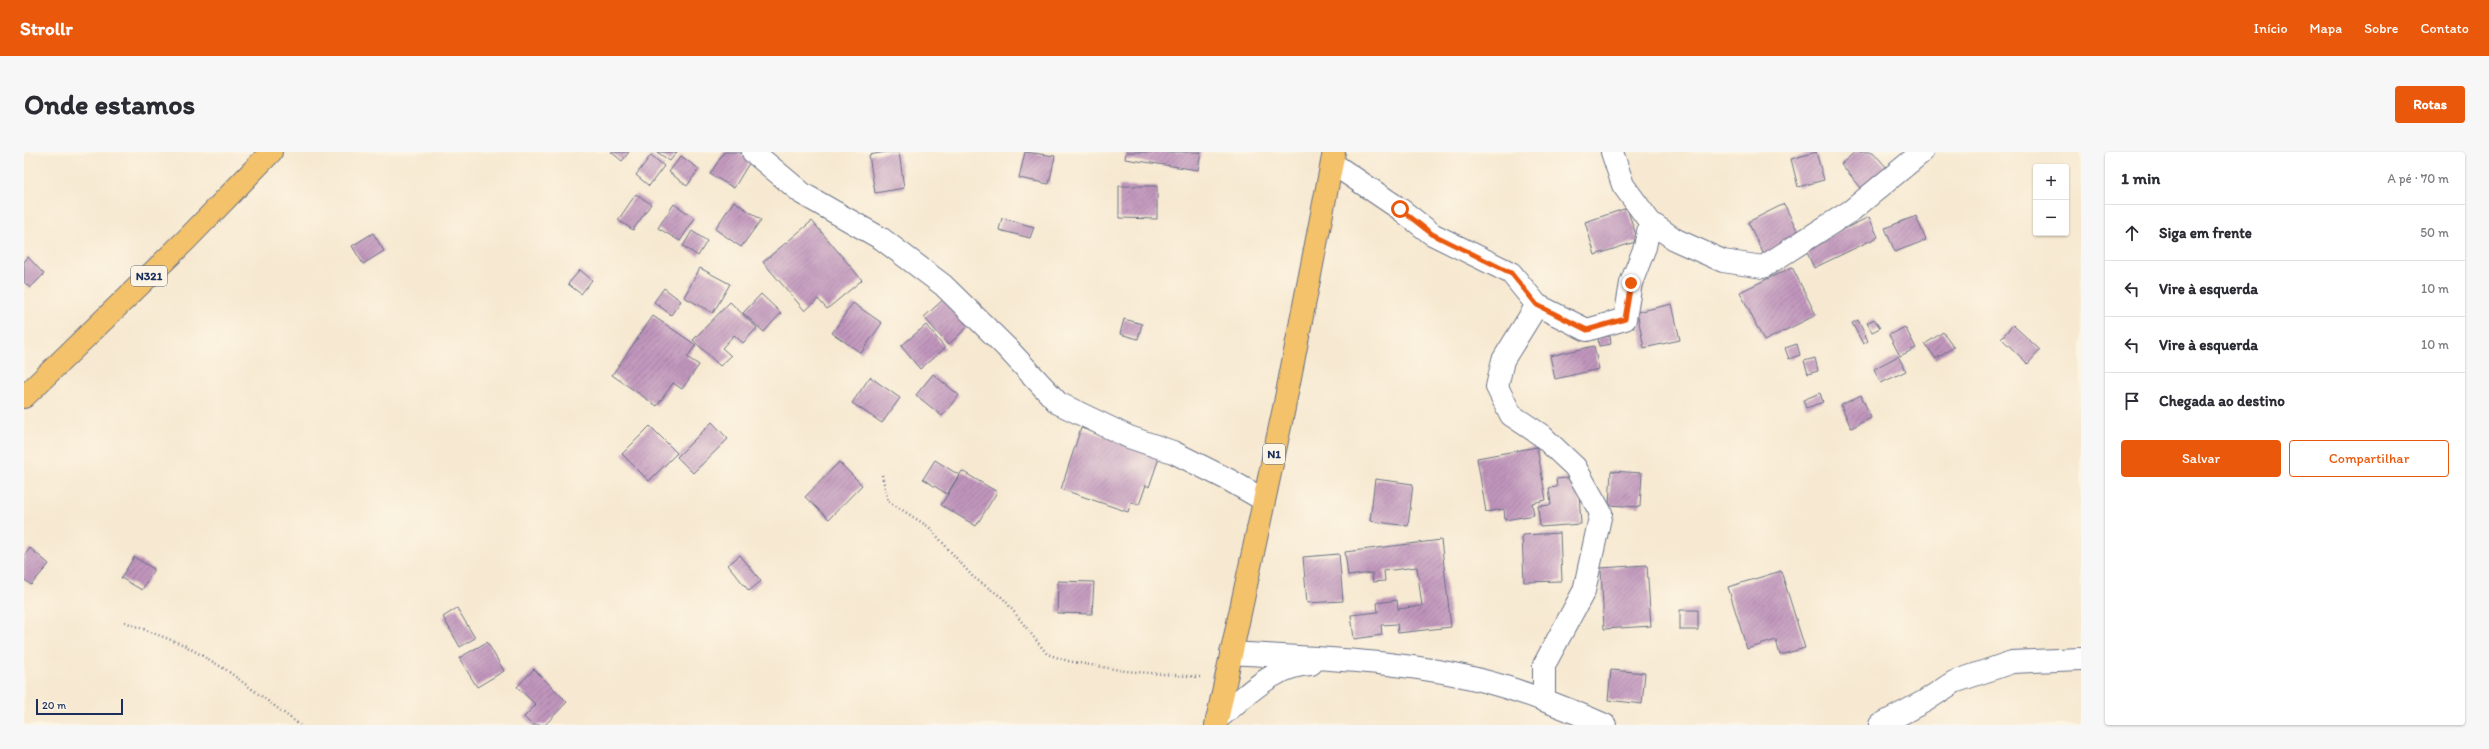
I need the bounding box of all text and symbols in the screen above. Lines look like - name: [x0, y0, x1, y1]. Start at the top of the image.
- text: Strollr: [20, 17, 73, 40]
- text: Início: [2254, 20, 2288, 37]
- text: Mapa: [2310, 20, 2342, 37]
- text: Sobre: [2364, 20, 2398, 37]
- text: Contato: [2420, 20, 2469, 37]
- button: Rotas: [2395, 86, 2465, 123]
- text: Onde estamos: [24, 87, 195, 121]
- map controls: [2033, 164, 2069, 236]
- button: +: [2033, 164, 2069, 200]
- text: 1 min: [2121, 168, 2160, 188]
- text: A pé · 70 m: [2387, 171, 2449, 186]
- route start: [1391, 200, 1409, 218]
- button: −: [2033, 200, 2069, 236]
- icon: ahead: [2121, 222, 2143, 244]
- text: Siga em frente: [2159, 224, 2252, 242]
- text: 50 m: [2420, 225, 2449, 240]
- road number: N321: [131, 266, 167, 286]
- route end: [1622, 274, 1640, 292]
- icon: left: [2121, 278, 2143, 300]
- text: Vire à esquerda: [2159, 280, 2258, 298]
- text: 10 m: [2421, 281, 2449, 296]
- icon: left: [2121, 334, 2143, 356]
- text: Vire à esquerda: [2159, 336, 2258, 354]
- text: 10 m: [2421, 337, 2449, 352]
- icon: arrive: [2121, 390, 2143, 412]
- text: Chegada ao destino: [2159, 392, 2285, 410]
- button: Salvar: [2121, 440, 2281, 477]
- button: Compartilhar: [2289, 440, 2449, 477]
- road number: N1: [1263, 444, 1285, 464]
- scale bar: [36, 697, 123, 716]
- text: 20 m: [42, 699, 66, 712]

